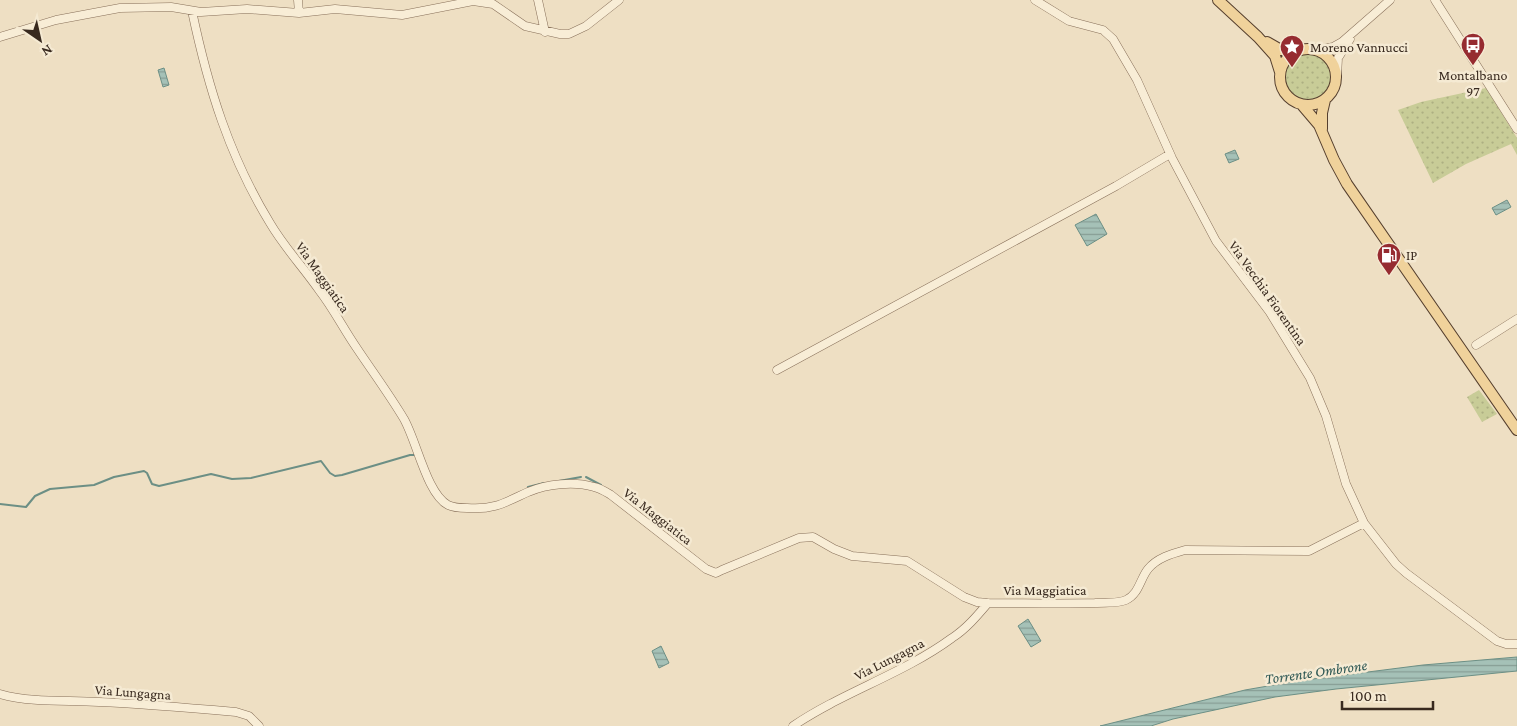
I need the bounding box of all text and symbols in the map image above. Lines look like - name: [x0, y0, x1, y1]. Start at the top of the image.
- north arrow: [15, 15, 65, 65]
- bus stop icon: Montalbano 97: [1460, 32, 1486, 66]
- place icon: Moreno Vannucci: [1279, 34, 1305, 68]
- place label: Moreno Vannucci: [1310, 39, 1408, 55]
- text: N: [38, 41, 56, 60]
- place label: Montalbano 97: [1439, 67, 1508, 99]
- street label: Via Maggiatica: [293, 238, 354, 316]
- street label: Via Vecchia Fiorentina: [1226, 238, 1310, 349]
- fuel station icon: IP: [1376, 242, 1402, 276]
- place label: IP: [1406, 247, 1417, 263]
- street label: Via Maggiatica: [620, 484, 696, 548]
- street label: Via Maggiatica: [1004, 582, 1087, 598]
- street label: Via Lungagna: [851, 634, 927, 683]
- water label: Torrente Ombrone: [1264, 657, 1368, 687]
- scale bar: [1342, 678, 1433, 710]
- street label: Via Lungagna: [94, 681, 172, 703]
- text: 100 m: [1350, 688, 1387, 704]

